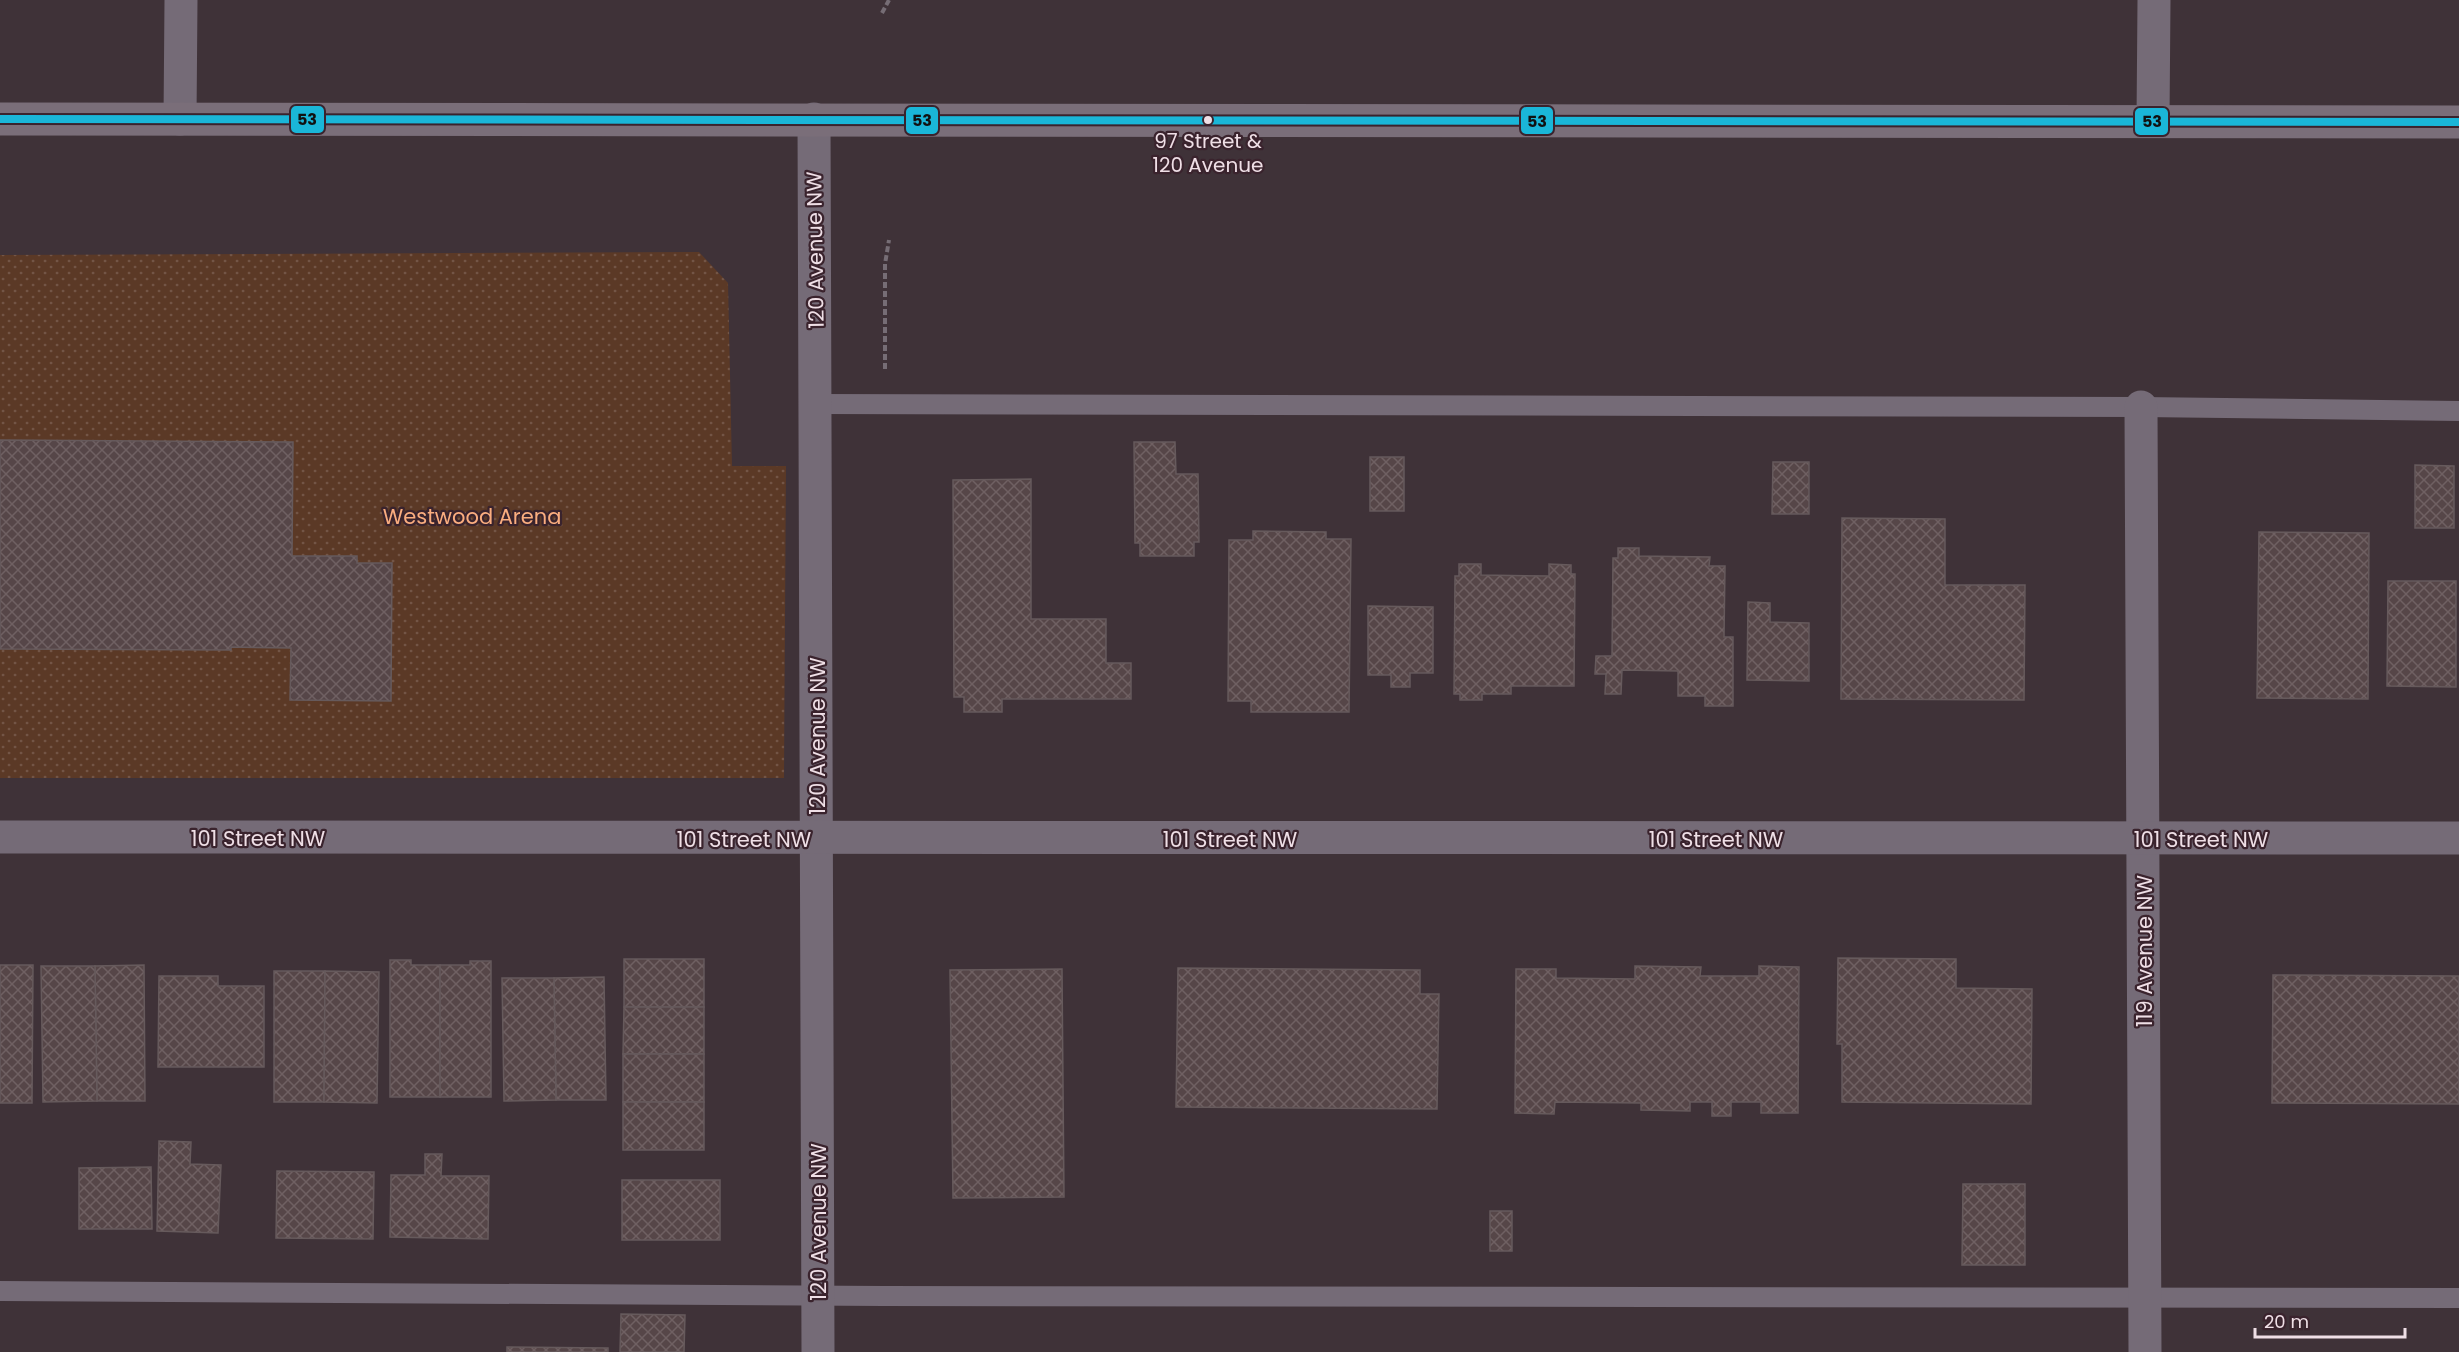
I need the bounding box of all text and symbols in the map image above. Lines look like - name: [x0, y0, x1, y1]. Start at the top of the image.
- line badge: 53: [290, 105, 325, 134]
- line badge: 53: [905, 106, 939, 135]
- line badge: 53: [1520, 106, 1554, 135]
- line badge: 53: [2134, 107, 2169, 136]
- text: 53: [297, 108, 317, 131]
- text: 53: [912, 109, 932, 132]
- text: 53: [1527, 110, 1547, 133]
- text: 53: [2142, 110, 2162, 133]
- marker: 97 Street & 120 Avenue: [1202, 114, 1214, 126]
- place label: 97 Street & 120 Avenue: [1153, 127, 1263, 179]
- street label: 120 Avenue NW: [799, 171, 831, 329]
- park label: Westwood Arena: [383, 502, 561, 531]
- street label: 120 Avenue NW: [803, 657, 832, 815]
- street label: 101 Street NW: [191, 824, 326, 853]
- street label: 101 Street NW: [677, 825, 812, 854]
- street label: 101 Street NW: [1163, 825, 1298, 854]
- street label: 101 Street NW: [1649, 825, 1784, 854]
- street label: 101 Street NW: [2134, 825, 2269, 854]
- street label: 119 Avenue NW: [2130, 874, 2159, 1027]
- street label: 120 Avenue NW: [804, 1143, 833, 1301]
- scale bar: [2255, 1301, 2405, 1339]
- text: 20 m: [2264, 1309, 2309, 1334]

